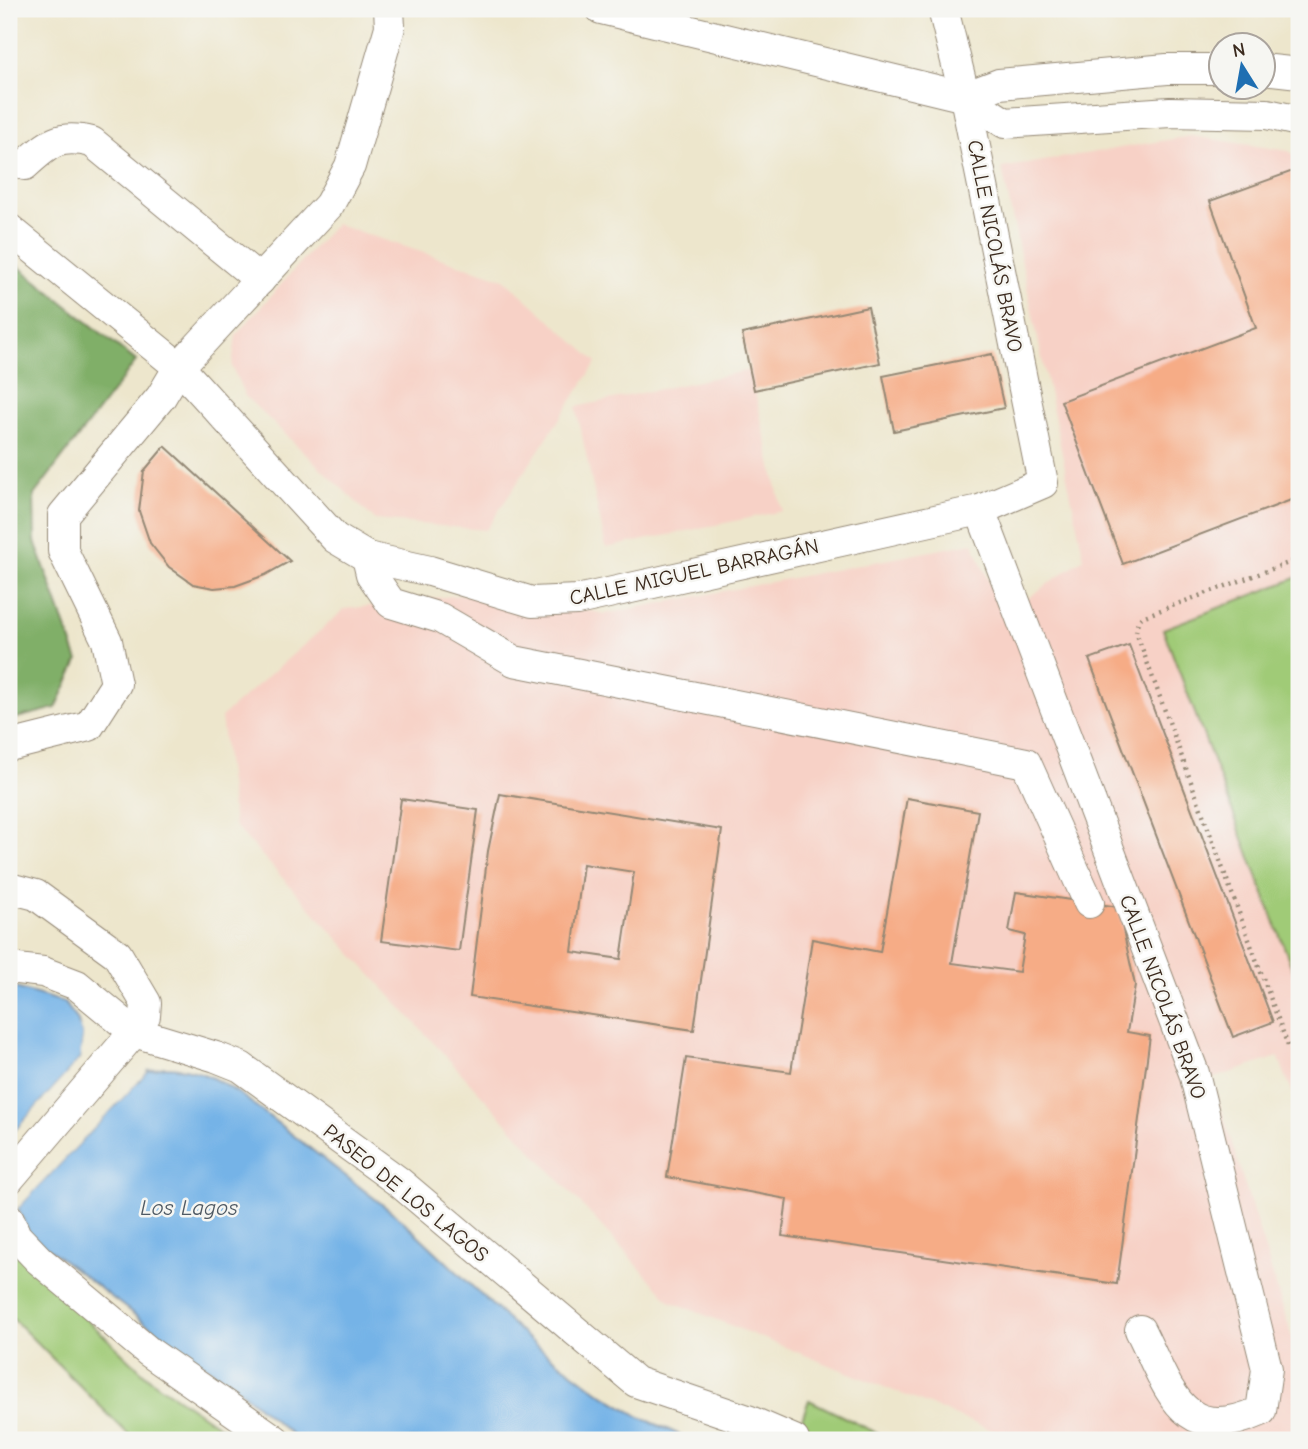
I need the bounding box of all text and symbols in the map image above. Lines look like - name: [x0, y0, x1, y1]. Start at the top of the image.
- north arrow: [1206, 32, 1276, 102]
- text: N: [1231, 38, 1247, 62]
- street label: CALLE NICOLÁS BRAVO: [963, 138, 1027, 354]
- street label: CALLE MIGUEL BARRAGÁN: [567, 534, 821, 610]
- street label: CALLE NICOLÁS BRAVO: [1115, 892, 1211, 1102]
- street label: PASEO DE LOS LAGOS: [319, 1119, 493, 1267]
- water label: Los Lagos: [140, 1194, 238, 1221]

